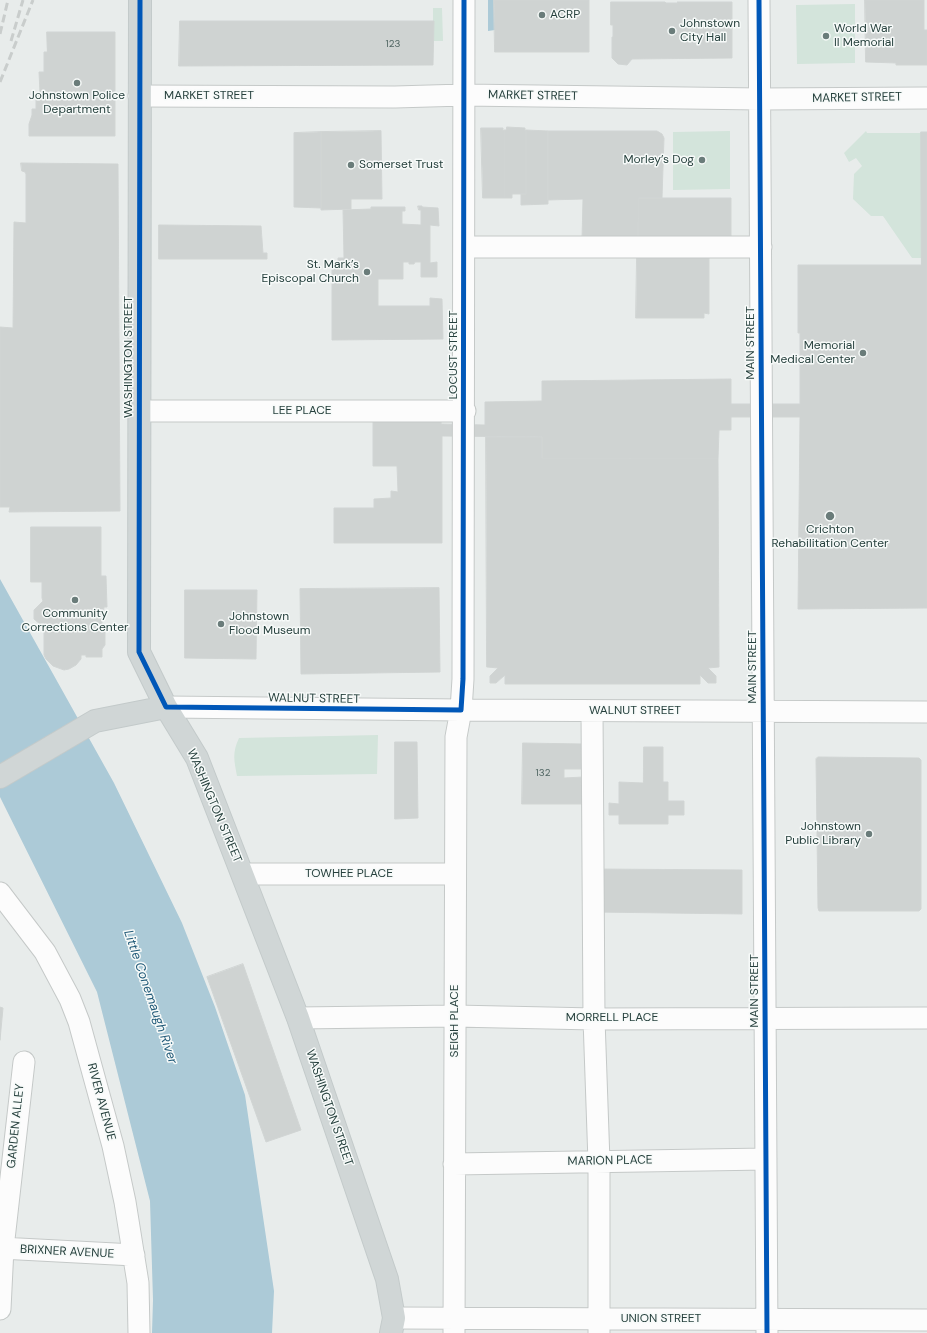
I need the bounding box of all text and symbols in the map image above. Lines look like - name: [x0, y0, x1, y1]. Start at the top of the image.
- place label: ACRP: [550, 8, 580, 22]
- marker: ACRP: [537, 10, 547, 20]
- place label: Johnstown City Hall: [680, 17, 740, 45]
- place label: World War II Memorial: [834, 22, 894, 50]
- marker: Johnstown City Hall: [667, 26, 677, 36]
- marker: World War II Memorial: [821, 31, 831, 41]
- house number: 123: [386, 38, 400, 50]
- marker: Johnstown Police Department: [72, 78, 82, 88]
- street label: MARKET STREET: [488, 88, 578, 104]
- place label: Johnstown Police Department: [29, 89, 125, 117]
- street label: MARKET STREET: [164, 89, 254, 103]
- street label: MARKET STREET: [812, 90, 902, 106]
- place label: Morley’s Dog: [623, 153, 694, 167]
- marker: Morley’s Dog: [697, 155, 707, 165]
- place label: Somerset Trust: [359, 158, 443, 172]
- marker: Somerset Trust: [346, 160, 356, 170]
- place label: St. Mark’s Episcopal Church: [262, 258, 359, 286]
- marker: St. Mark’s Episcopal Church: [362, 267, 372, 277]
- street label: WASHINGTON STREET: [122, 296, 136, 418]
- street label: MAIN STREET: [744, 306, 758, 380]
- street label: LOCUST STREET: [447, 311, 461, 399]
- place label: Memorial Medical Center: [770, 339, 855, 367]
- marker: Memorial Medical Center: [858, 348, 868, 358]
- street label: LEE PLACE: [272, 404, 332, 418]
- marker: Crichton Rehabilitation Center: [824, 510, 836, 522]
- place label: Crichton Rehabilitation Center: [772, 523, 888, 551]
- marker: Community Corrections Center: [70, 595, 80, 605]
- place label: Community Corrections Center: [22, 607, 128, 635]
- place label: Johnstown Flood Museum: [229, 610, 310, 638]
- marker: Johnstown Flood Museum: [216, 619, 226, 629]
- street label: MAIN STREET: [746, 630, 760, 704]
- street label: WALNUT STREET: [268, 691, 360, 707]
- street label: WALNUT STREET: [589, 704, 681, 718]
- street label: WASHINGTON STREET: [184, 747, 244, 865]
- house number: 132: [536, 767, 550, 779]
- place label: Johnstown Public Library: [785, 820, 861, 848]
- marker: Johnstown Public Library: [864, 829, 874, 839]
- street label: TOWHEE PLACE: [305, 867, 393, 881]
- water label: Little Conemaugh River: [120, 928, 180, 1066]
- street label: MAIN STREET: [748, 954, 762, 1028]
- street label: SEIGH PLACE: [448, 984, 462, 1058]
- street label: MORRELL PLACE: [566, 1011, 658, 1025]
- street label: WASHINGTON STREET: [302, 1048, 356, 1168]
- street label: RIVER AVENUE: [84, 1062, 118, 1142]
- street label: GARDEN ALLEY: [4, 1083, 28, 1169]
- street label: MARION PLACE: [567, 1153, 653, 1169]
- street label: BRIXNER AVENUE: [20, 1242, 114, 1262]
- street label: UNION STREET: [621, 1312, 701, 1326]

